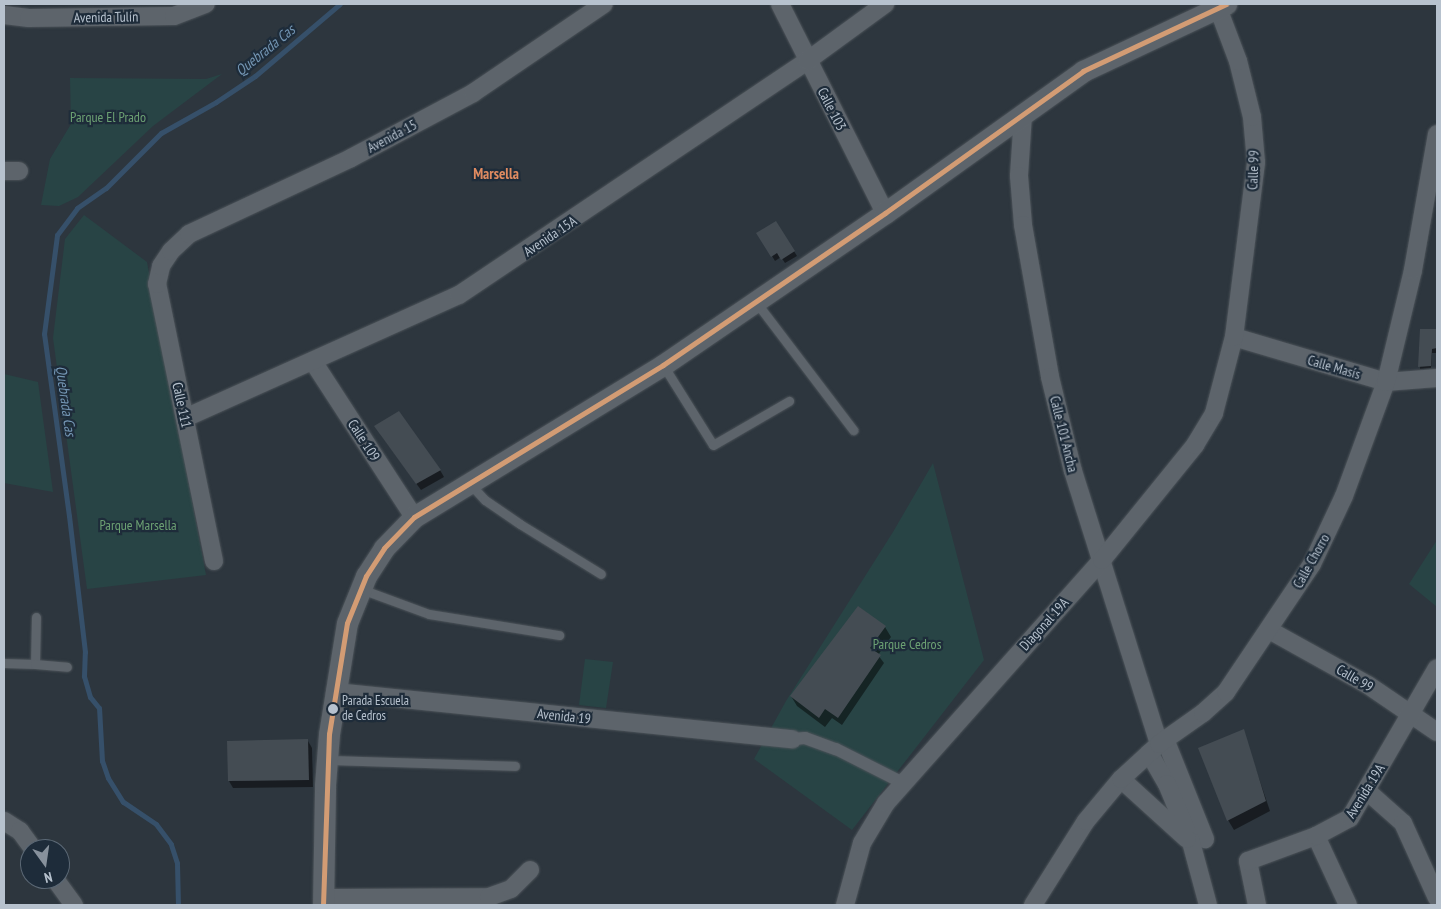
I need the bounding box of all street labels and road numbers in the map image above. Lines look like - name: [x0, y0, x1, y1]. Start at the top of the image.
- street label: Avenida Tulín: [73, 8, 139, 26]
- street label: Calle 103: [814, 85, 850, 133]
- street label: Avenida 15: [364, 116, 420, 156]
- street label: Calle 99: [1244, 150, 1262, 190]
- street label: Avenida 15A: [520, 212, 580, 260]
- street label: Calle Masís: [1306, 351, 1362, 383]
- street label: Calle 111: [169, 381, 195, 429]
- street label: Calle 101 Ancha: [1046, 394, 1082, 474]
- street label: Calle 109: [344, 416, 384, 464]
- street label: Calle Chorro: [1289, 531, 1333, 591]
- street label: Diagonal 19A: [1016, 594, 1072, 654]
- street label: Calle 99: [1334, 661, 1376, 695]
- street label: Avenida 19: [536, 705, 592, 727]
- street label: Avenida 19A: [1342, 761, 1388, 821]

